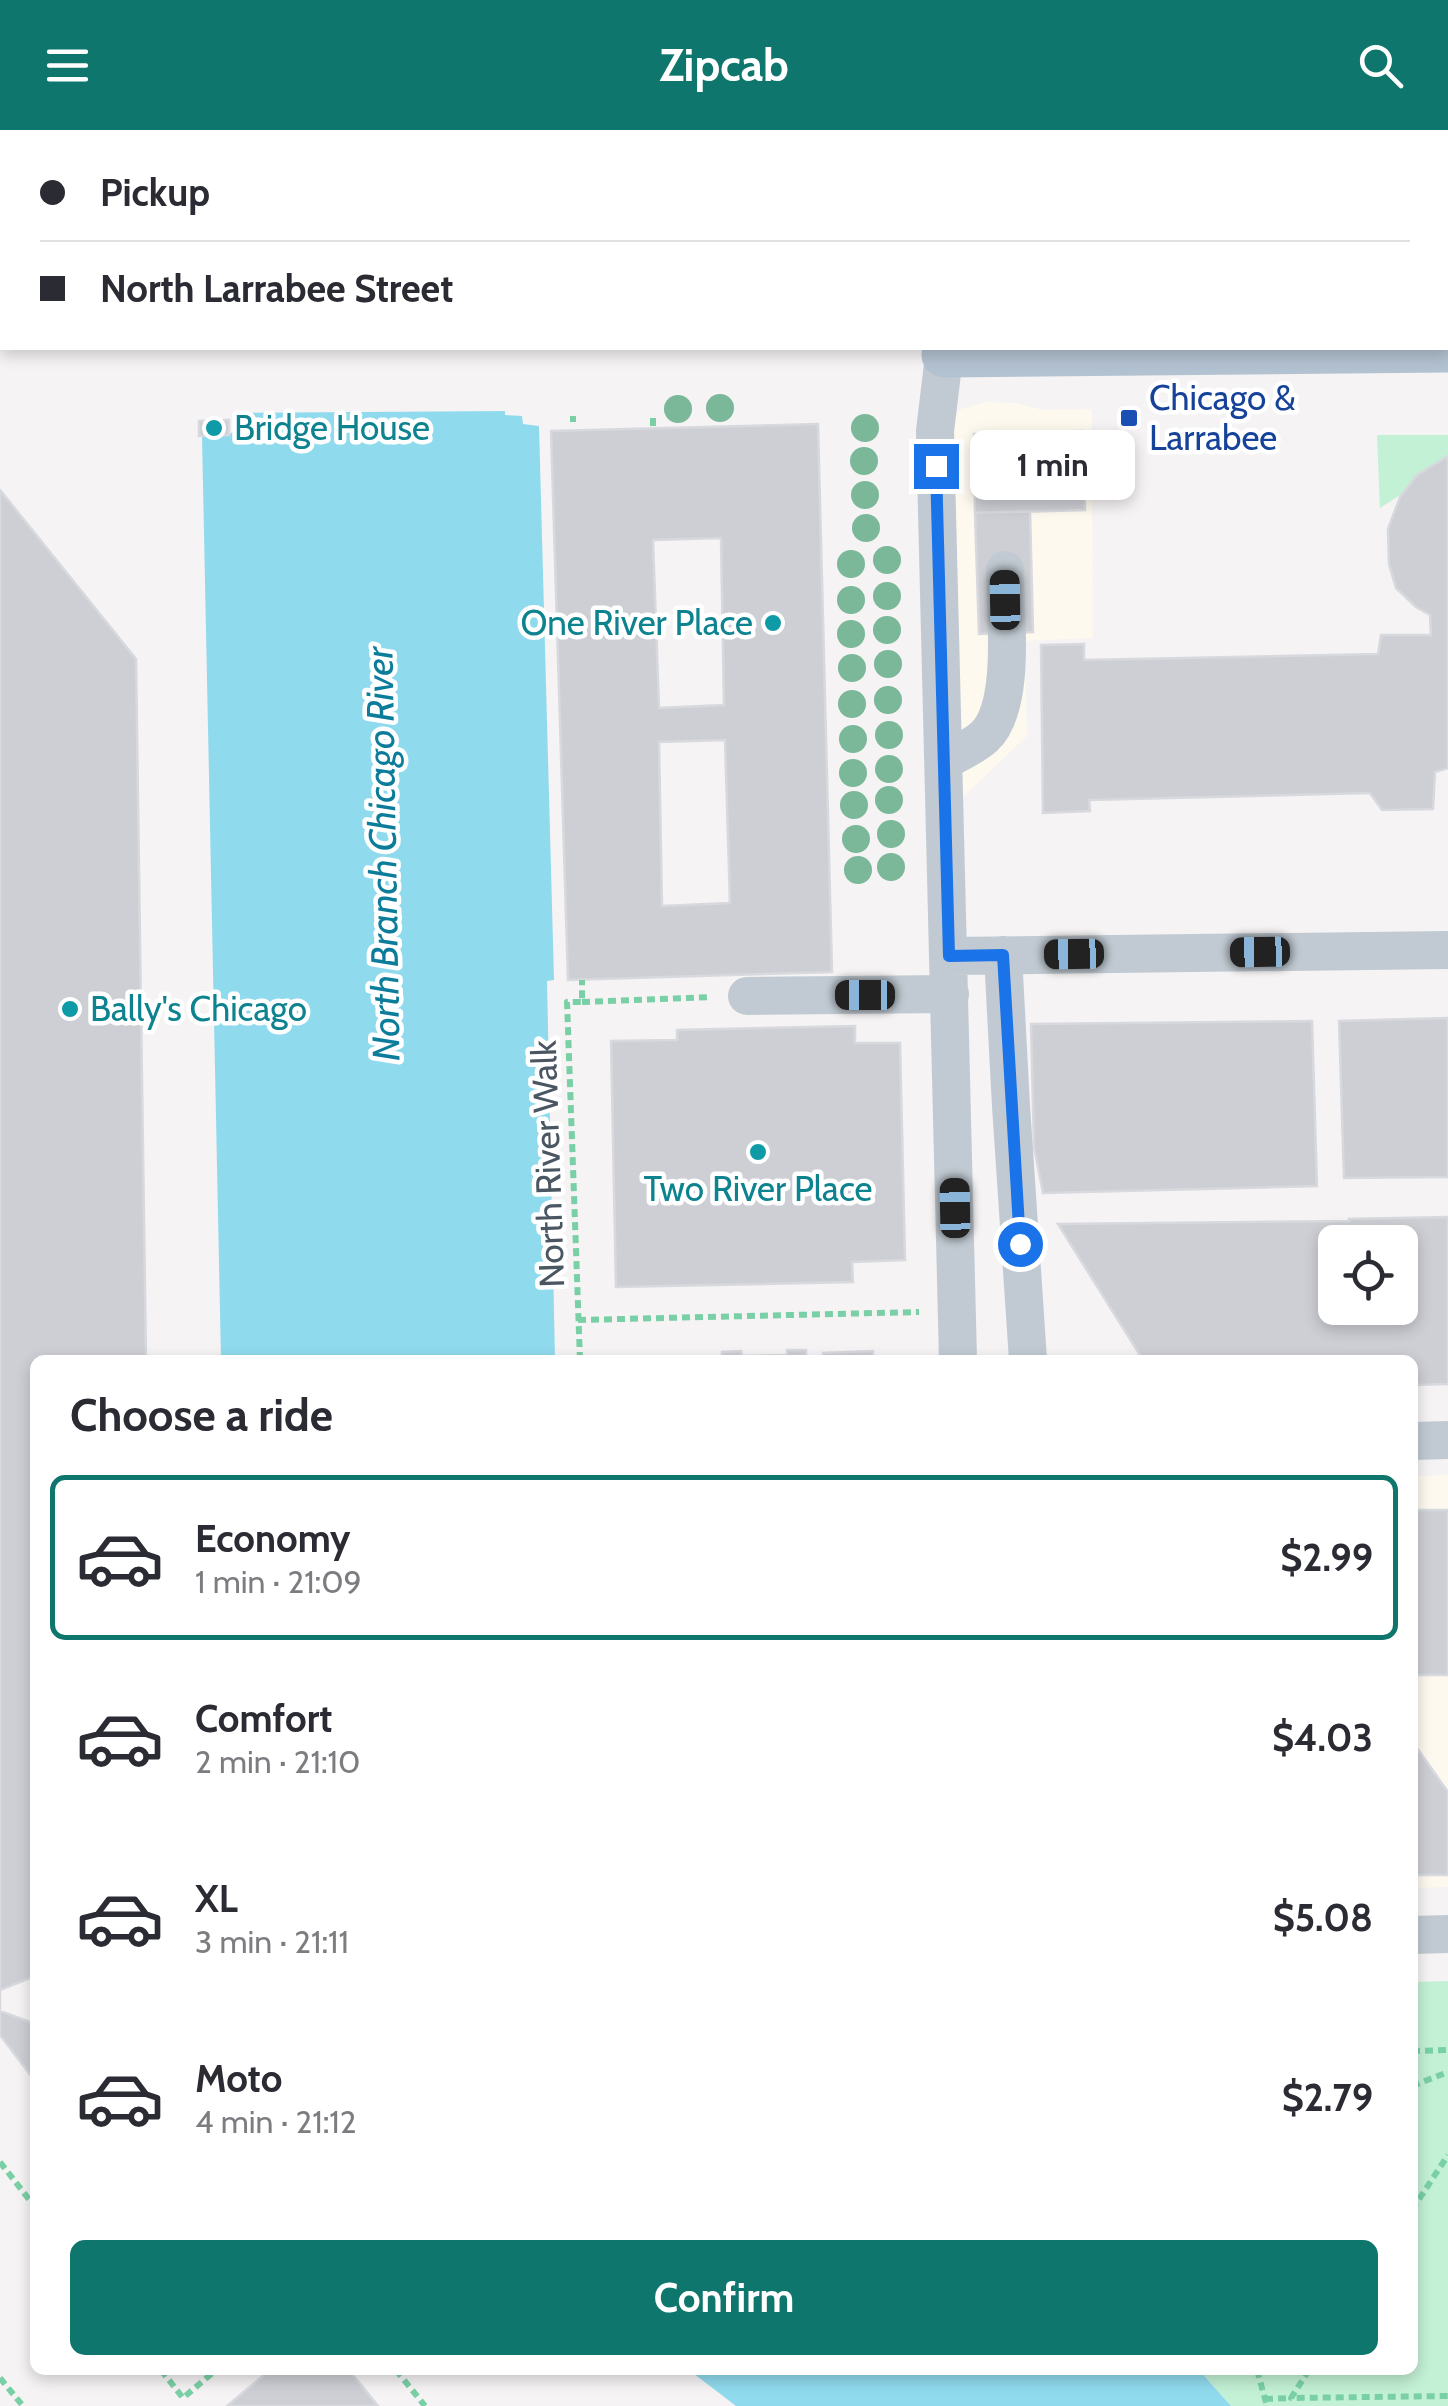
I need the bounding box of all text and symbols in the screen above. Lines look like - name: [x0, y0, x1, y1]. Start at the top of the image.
- icon: menu: [40, 38, 95, 93]
- text: Zipcab: [659, 38, 789, 92]
- icon: search: [1353, 38, 1408, 93]
- text: Pickup: [100, 169, 210, 216]
- text: North Larrabee Street: [100, 265, 453, 312]
- place label: Chicago & Larrabee: [1149, 376, 1296, 459]
- place label: Bridge House: [234, 406, 430, 449]
- marker: Chicago & Larrabee: [1118, 407, 1140, 429]
- marker: Bridge House: [203, 417, 225, 439]
- callout: 1 min: [971, 431, 1136, 501]
- route end: [914, 444, 959, 489]
- text: 1 min: [1016, 445, 1089, 484]
- car: [989, 570, 1021, 630]
- place label: One River Place: [520, 601, 753, 644]
- marker: One River Place: [762, 612, 784, 634]
- water label: North Branch Chicago River: [355, 645, 410, 1062]
- car: [1230, 936, 1290, 968]
- car: [1044, 938, 1104, 970]
- car: [835, 980, 895, 1010]
- place label: Bally's Chicago: [90, 987, 307, 1030]
- marker: Bally's Chicago: [59, 998, 81, 1020]
- street label: North River Walk: [522, 1039, 573, 1288]
- marker: Two River Place: [747, 1141, 769, 1163]
- place label: Two River Place: [644, 1167, 872, 1210]
- car: [939, 1178, 971, 1238]
- route start: [998, 1222, 1043, 1267]
- map controls: [1318, 1225, 1418, 1325]
- button: locate: [1318, 1225, 1418, 1325]
- text: Choose a ride: [70, 1388, 333, 1442]
- icon: car: [75, 1513, 165, 1603]
- text: Economy: [195, 1515, 350, 1562]
- text: $2.99: [1280, 1534, 1373, 1581]
- text: 1 min · 21:09: [195, 1562, 362, 1601]
- icon: car: [75, 1693, 165, 1783]
- text: Comfort: [195, 1695, 332, 1742]
- text: $4.03: [1272, 1714, 1373, 1761]
- text: 2 min · 21:10: [195, 1742, 360, 1781]
- icon: car: [75, 1873, 165, 1963]
- text: XL: [195, 1875, 238, 1922]
- text: $5.08: [1273, 1894, 1373, 1941]
- text: 3 min · 21:11: [195, 1922, 349, 1961]
- icon: car: [75, 2053, 165, 2143]
- text: Moto: [195, 2055, 282, 2102]
- text: $2.79: [1282, 2074, 1373, 2121]
- text: 4 min · 21:12: [195, 2102, 357, 2141]
- button: Confirm: [70, 2240, 1378, 2355]

